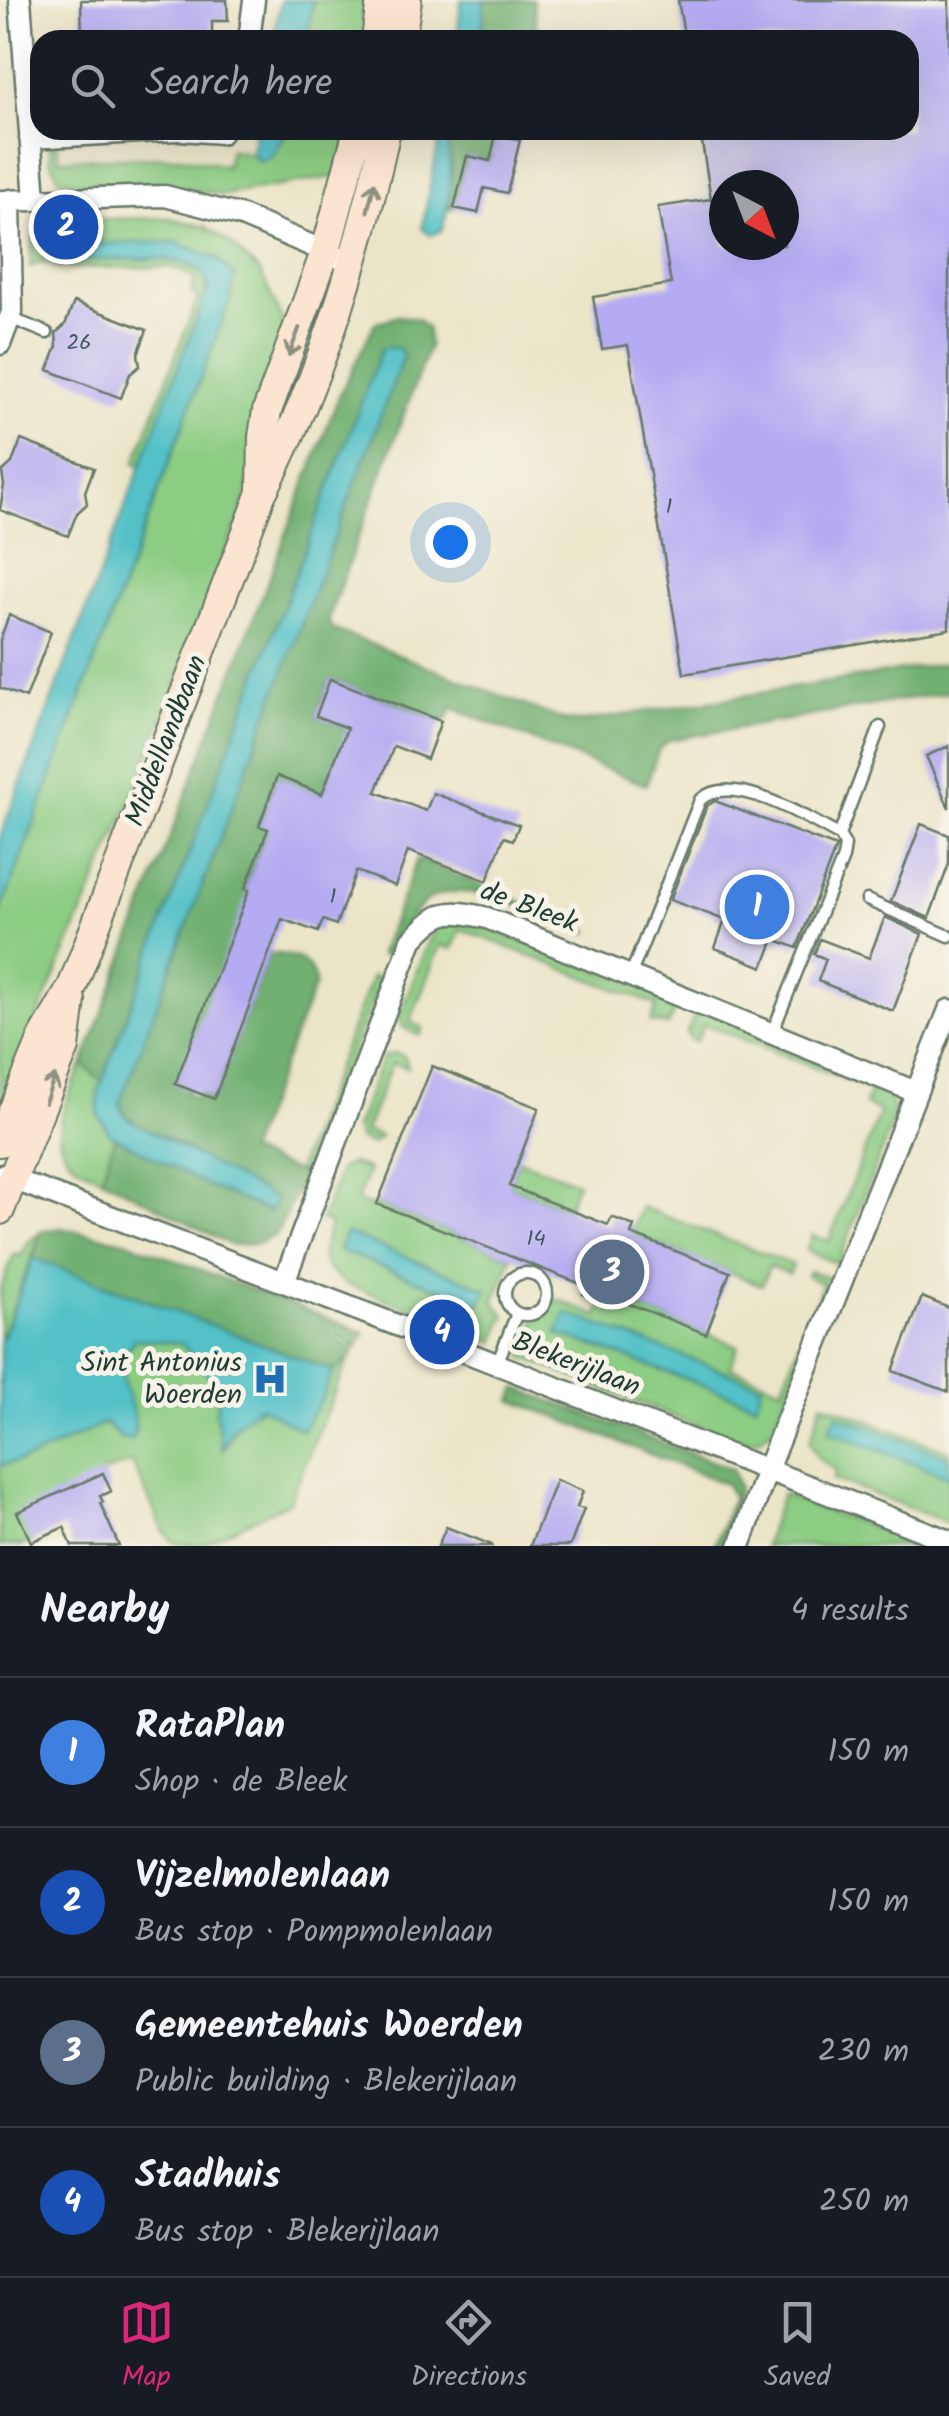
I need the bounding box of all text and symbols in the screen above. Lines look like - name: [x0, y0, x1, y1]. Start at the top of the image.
- search box: [30, 30, 919, 140]
- text: Search here: [145, 55, 332, 115]
- icon: search: [65, 58, 120, 113]
- north arrow: [709, 170, 799, 260]
- one-way arrow: [363, 182, 381, 214]
- pin: 2: [34, 190, 98, 264]
- house number: 26: [66, 326, 92, 361]
- one-way arrow: [284, 326, 302, 357]
- house number: 1: [666, 490, 672, 525]
- your location: [425, 517, 476, 568]
- street label: Middellandbaan: [114, 648, 220, 834]
- street label: de Bleek: [474, 870, 585, 947]
- pin: 1: [724, 870, 790, 944]
- house number: 1: [330, 880, 336, 915]
- one-way arrow: [42, 1075, 60, 1106]
- house number: 14: [526, 1222, 546, 1257]
- pin: 3: [580, 1234, 644, 1310]
- pin: 4: [410, 1294, 474, 1370]
- street label: Blekerijlaan: [505, 1320, 647, 1410]
- place label: Sint Antonius Woerden: [81, 1341, 242, 1418]
- hospital icon: Sint Antonius Woerden: [251, 1360, 289, 1398]
- text: Nearby: [40, 1578, 169, 1645]
- text: 4 results: [791, 1586, 909, 1637]
- text: RataPlan: [135, 1697, 285, 1757]
- text: 1: [68, 1727, 77, 1778]
- text: 150 m: [827, 1727, 909, 1778]
- text: Shop · de Bleek: [135, 1757, 347, 1808]
- text: Vijzelmolenlaan: [135, 1847, 390, 1907]
- text: 2: [63, 1877, 82, 1928]
- text: 150 m: [827, 1877, 909, 1928]
- text: Bus stop · Pompmolenlaan: [135, 1907, 493, 1958]
- text: Gemeentehuis Woerden: [135, 1997, 523, 2057]
- text: 3: [64, 2027, 81, 2078]
- text: 230 m: [818, 2027, 909, 2078]
- text: Public building · Blekerijlaan: [135, 2057, 517, 2108]
- text: Stadhuis: [135, 2147, 280, 2207]
- text: 4: [64, 2177, 81, 2228]
- text: 250 m: [819, 2177, 909, 2228]
- text: Bus stop · Blekerijlaan: [135, 2207, 440, 2258]
- tab: Map: [119, 2295, 174, 2400]
- tab: Directions: [411, 2295, 527, 2400]
- tab: Saved: [764, 2295, 830, 2400]

